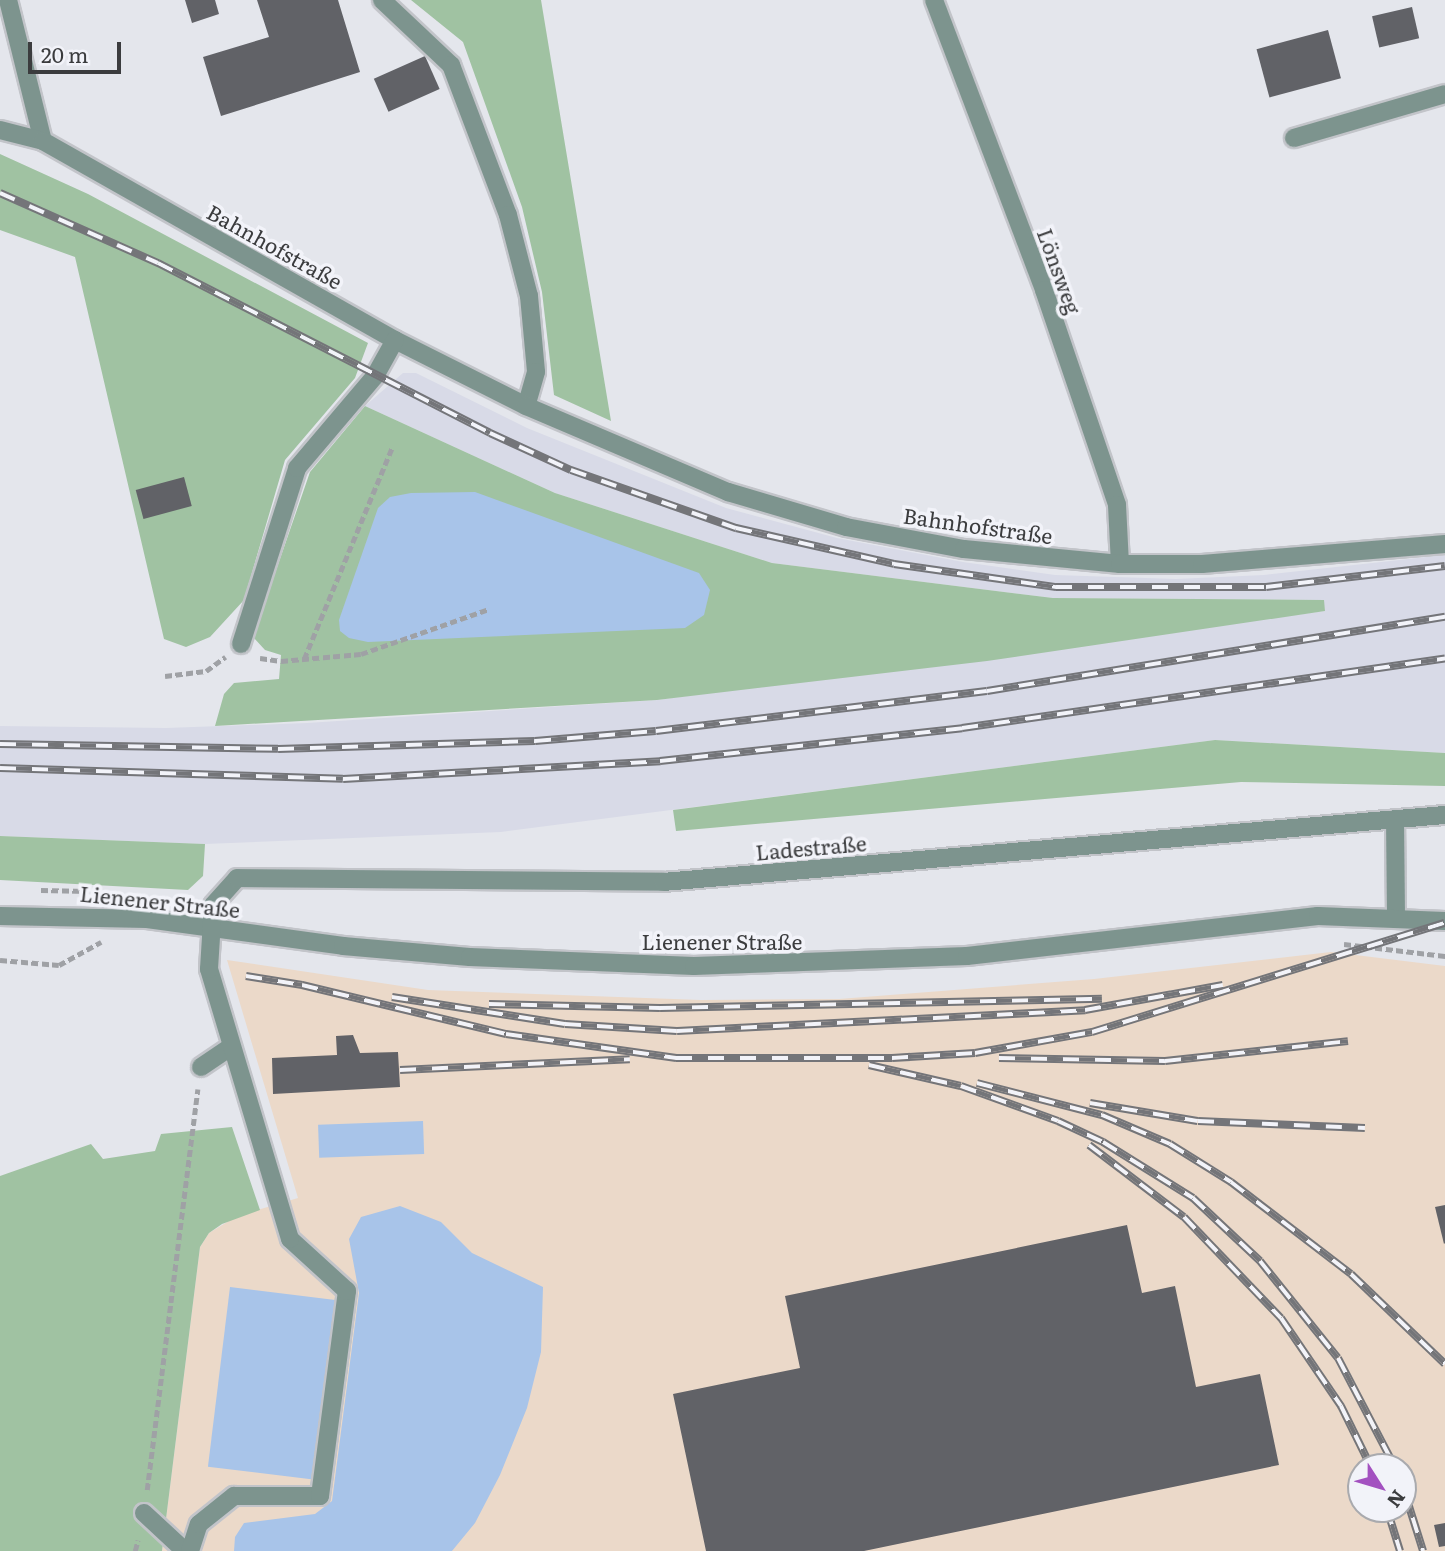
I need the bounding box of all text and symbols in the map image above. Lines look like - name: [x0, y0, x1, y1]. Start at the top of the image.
- scale bar: [32, 28, 124, 72]
- text: 20 m: [41, 38, 88, 69]
- street label: Bahnhofstraße: [203, 199, 347, 293]
- street label: Lönsweg: [1033, 225, 1087, 317]
- street label: Bahnhofstraße: [902, 502, 1054, 548]
- street label: Ladestraße: [754, 830, 868, 864]
- street label: Lienener Straße: [79, 880, 241, 922]
- street label: Lienener Straße: [642, 928, 802, 954]
- north arrow: [1347, 1453, 1417, 1523]
- text: N: [1381, 1485, 1413, 1514]

